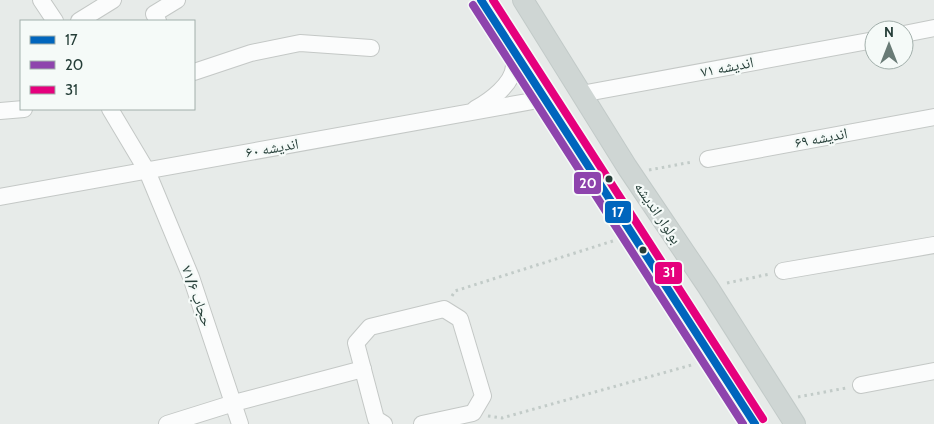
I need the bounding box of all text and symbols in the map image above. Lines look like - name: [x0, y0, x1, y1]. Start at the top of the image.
- legend: [20, 20, 195, 110]
- north arrow: [864, 20, 914, 70]
- text: N: [884, 23, 894, 41]
- text: 17: [65, 31, 78, 49]
- street label: اندیشه ۷۱: [699, 53, 755, 81]
- text: 20: [65, 56, 83, 74]
- text: 31: [65, 81, 78, 99]
- street label: اندیشه ۶۹: [793, 124, 849, 152]
- street label: اندیشه ۶۰: [244, 134, 300, 162]
- line badge: 20: [573, 171, 602, 195]
- text: 20: [579, 174, 597, 192]
- unlabelled marker: [604, 174, 614, 184]
- street label: بولوار اندیشه: [631, 179, 685, 247]
- line badge: 17: [604, 200, 632, 224]
- text: 17: [612, 203, 625, 221]
- unlabelled marker: [638, 245, 648, 255]
- line badge: 31: [654, 261, 683, 285]
- street label: حجاب ۷۱/۶: [178, 263, 216, 329]
- text: 31: [663, 263, 675, 281]

